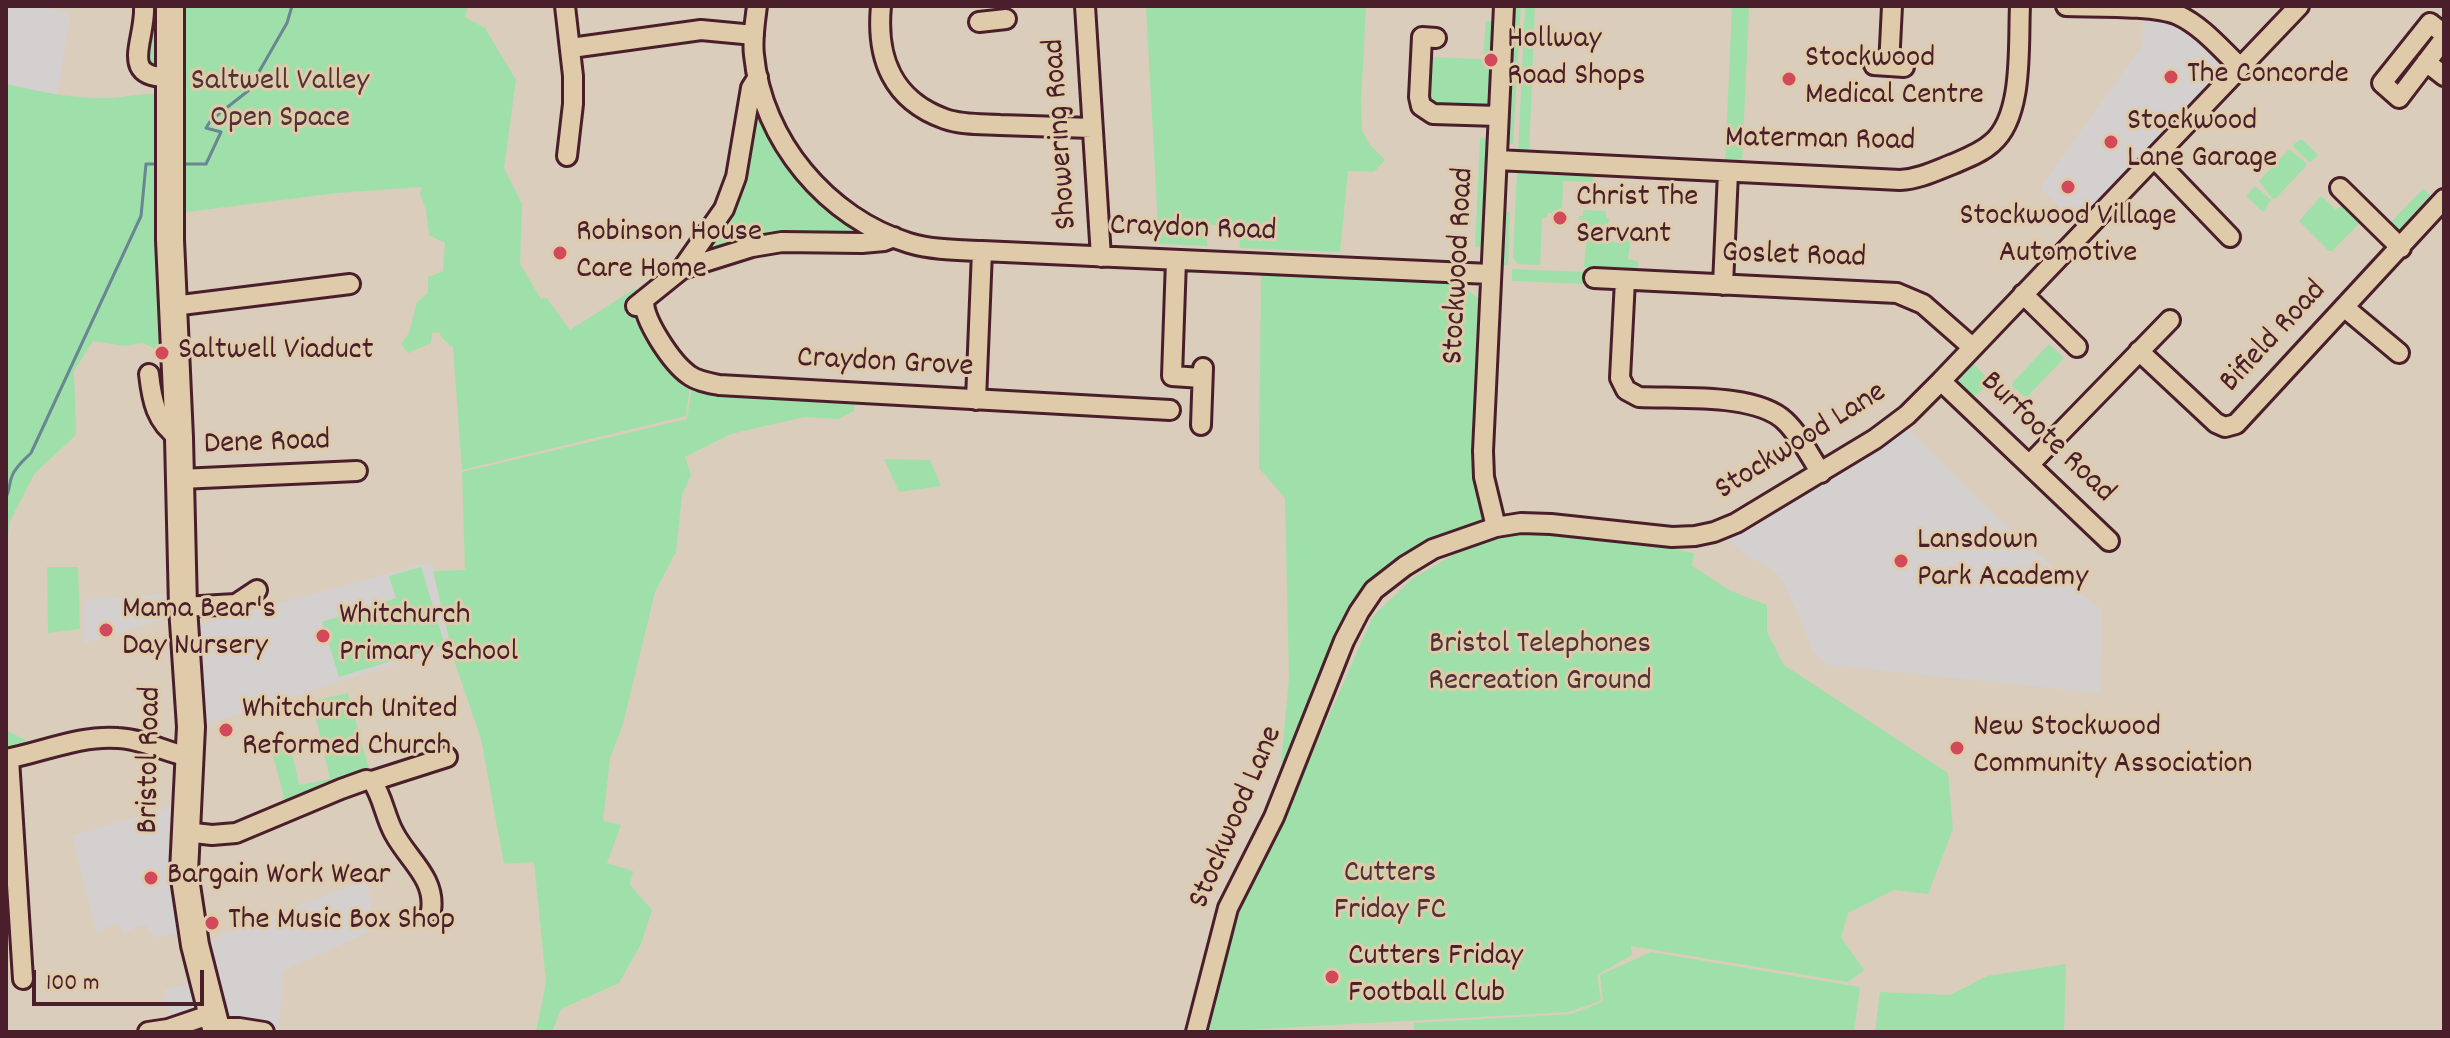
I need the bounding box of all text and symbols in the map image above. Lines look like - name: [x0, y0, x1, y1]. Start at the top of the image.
- place label: Hollway Road Shops: [1507, 23, 1645, 98]
- street label: Showering Road: [1037, 37, 1089, 231]
- place label: Stockwood Medical Centre: [1805, 42, 1984, 117]
- marker: Hollway Road Shops: [1482, 51, 1500, 69]
- place label: The Concorde: [2187, 58, 2349, 96]
- park label: Saltwell Valley Open Space: [191, 65, 369, 140]
- marker: The Concorde: [2162, 68, 2180, 86]
- marker: Stockwood Medical Centre: [1780, 70, 1798, 88]
- place label: Stockwood Lane Garage: [2127, 105, 2277, 180]
- street label: Materman Road: [1724, 121, 1916, 163]
- marker: Stockwood Lane Garage: [2102, 133, 2120, 151]
- street label: Stockwood Road: [1437, 166, 1485, 366]
- marker: Stockwood Village Automotive: [2059, 178, 2077, 196]
- place label: Christ The Servant: [1576, 181, 1698, 256]
- place label: Stockwood Village Automotive: [1959, 200, 2177, 275]
- street label: Craydon Road: [1109, 209, 1277, 253]
- marker: Christ The Servant: [1551, 209, 1569, 227]
- place label: Robinson House Care Home: [576, 216, 762, 291]
- street label: Goslet Road: [1721, 236, 1867, 280]
- marker: Robinson House Care Home: [551, 244, 569, 262]
- street label: Bifield Road: [2213, 274, 2337, 402]
- place label: Saltwell Viaduct: [178, 334, 374, 372]
- street label: Craydon Grove: [796, 341, 974, 389]
- marker: Saltwell Viaduct: [153, 344, 171, 362]
- street label: Burfoote Road: [1970, 365, 2122, 513]
- street label: Stockwood Lane: [1709, 375, 1895, 511]
- street label: Dene Road: [203, 424, 331, 466]
- place label: Lansdown Park Academy: [1917, 524, 2088, 599]
- marker: Lansdown Park Academy: [1892, 552, 1910, 570]
- place label: Mama Bear's Day Nursery: [122, 593, 276, 668]
- place label: Whitchurch Primary School: [339, 599, 518, 674]
- marker: Mama Bear's Day Nursery: [97, 621, 115, 639]
- marker: Whitchurch Primary School: [314, 627, 332, 645]
- park label: Bristol Telephones Recreation Ground: [1428, 628, 1652, 703]
- street label: Bristol Road: [132, 686, 172, 834]
- place label: Whitchurch United Reformed Church: [242, 693, 458, 768]
- place label: New Stockwood Community Association: [1973, 711, 2253, 786]
- marker: Whitchurch United Reformed Church: [217, 721, 235, 739]
- street label: Stockwood Lane: [1182, 721, 1294, 915]
- marker: New Stockwood Community Association: [1948, 739, 1966, 757]
- park label: Cutters Friday FC: [1334, 857, 1446, 932]
- place label: Bargain Work Wear: [167, 859, 390, 897]
- marker: Bargain Work Wear: [142, 869, 160, 887]
- place label: The Music Box Shop: [228, 904, 455, 942]
- marker: The Music Box Shop: [203, 914, 221, 932]
- place label: Cutters Friday Football Club: [1348, 940, 1523, 1015]
- scale bar: [36, 954, 208, 1004]
- text: 100 m: [46, 967, 99, 1001]
- marker: Cutters Friday Football Club: [1323, 968, 1341, 986]

